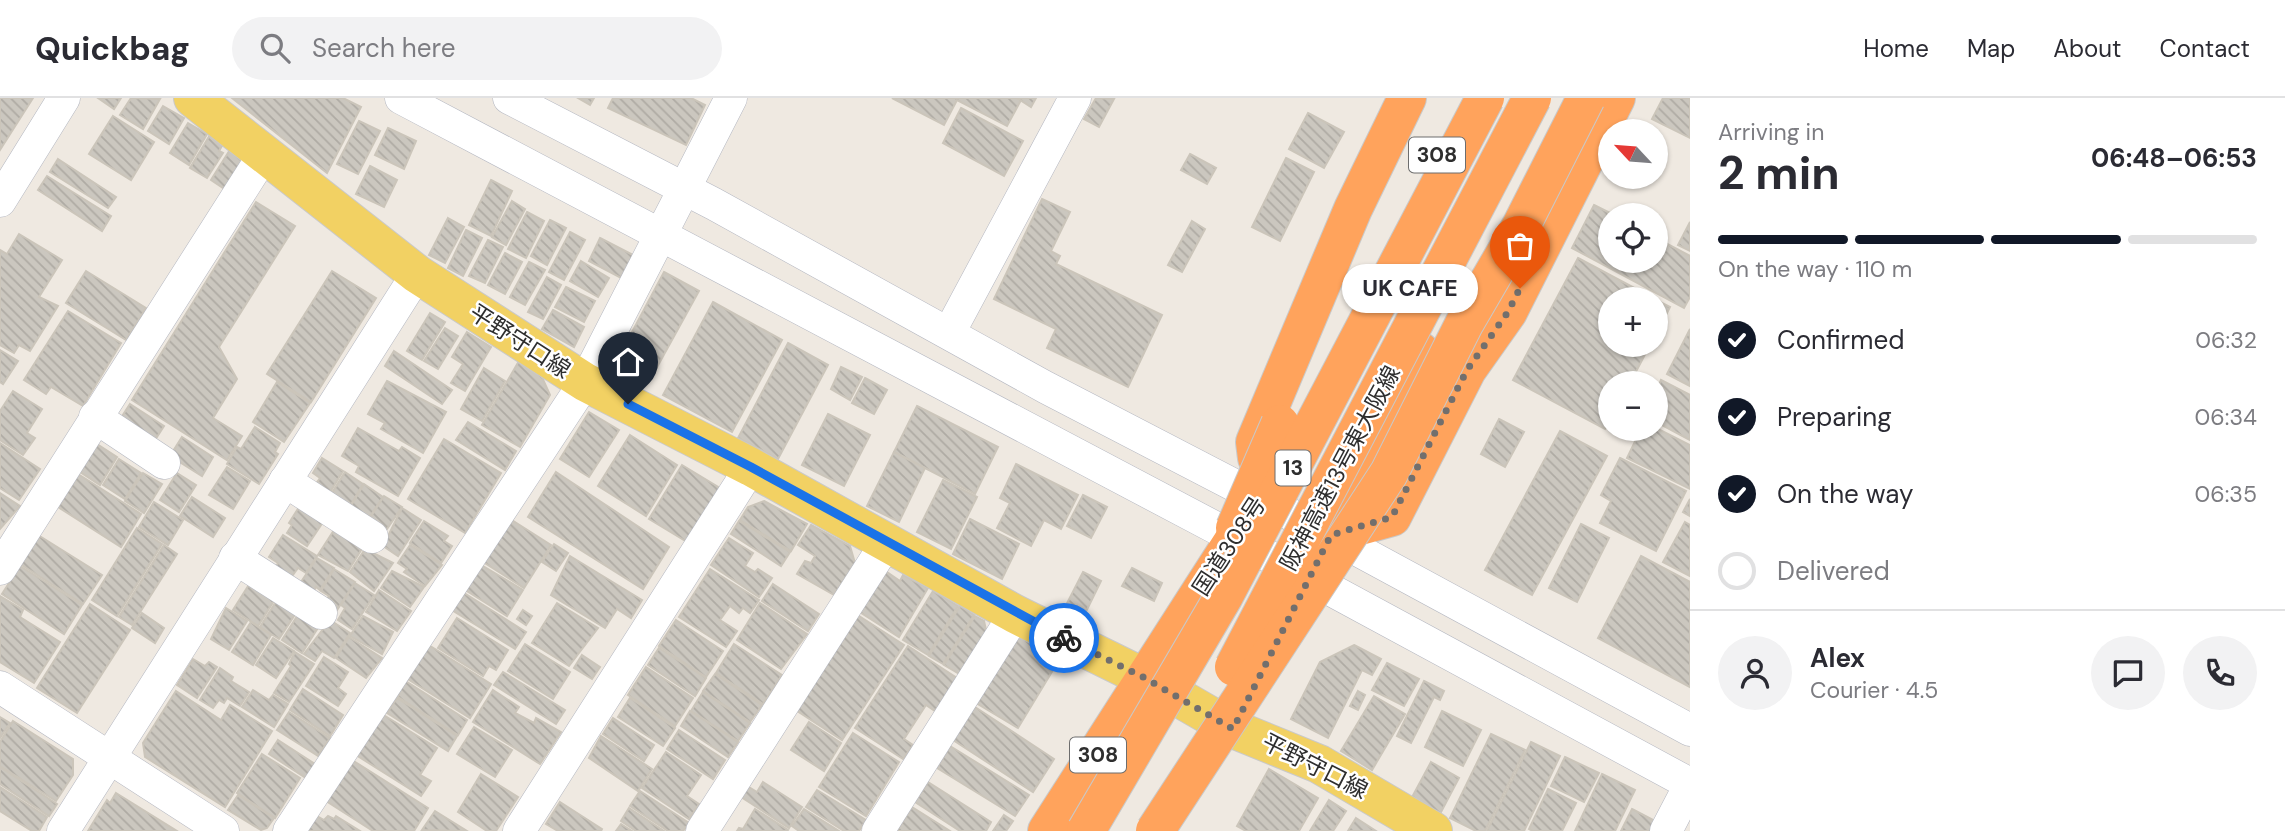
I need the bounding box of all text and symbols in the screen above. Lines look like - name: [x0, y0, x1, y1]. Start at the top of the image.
- search box: [232, 17, 722, 80]
- text: Quickbag: [35, 27, 190, 70]
- icon: search: [256, 29, 294, 67]
- text: Search here: [312, 31, 455, 65]
- text: Home: [1863, 33, 1929, 64]
- text: Map: [1967, 33, 2015, 64]
- text: About: [2053, 33, 2122, 64]
- text: Contact: [2160, 33, 2250, 64]
- text: Arriving in: [1718, 117, 1824, 147]
- north arrow: [1598, 119, 1668, 189]
- map controls: [1598, 119, 1668, 441]
- road number: 308: [1409, 138, 1465, 172]
- text: 06:48–06:53: [2091, 141, 2257, 175]
- text: 2 min: [1718, 143, 1840, 203]
- button: locate: [1598, 203, 1668, 273]
- pin: [1490, 216, 1550, 288]
- icon: bag: [1501, 227, 1539, 265]
- text: On the way · 110 m: [1718, 254, 1912, 284]
- callout: UK CAFE: [1342, 264, 1478, 312]
- text: UK CAFE: [1362, 273, 1458, 303]
- button: +: [1598, 287, 1668, 357]
- street label: 平野守口線: [464, 297, 576, 385]
- icon: check: [1718, 321, 1756, 359]
- text: Confirmed: [1777, 323, 1904, 357]
- text: 06:32: [2195, 325, 2257, 355]
- pin: [598, 332, 658, 404]
- icon: home: [609, 343, 647, 381]
- street label: 阪神高速13号東大阪線: [1273, 360, 1407, 576]
- button: −: [1598, 371, 1668, 441]
- icon: check: [1718, 398, 1756, 436]
- text: Preparing: [1777, 400, 1892, 434]
- text: 06:34: [2195, 402, 2257, 432]
- road number: 13: [1276, 450, 1310, 486]
- icon: check: [1718, 475, 1756, 513]
- text: On the way: [1777, 477, 1913, 511]
- text: 06:35: [2195, 479, 2257, 509]
- street label: 国道308号: [1186, 491, 1272, 601]
- text: Delivered: [1777, 554, 1890, 588]
- courier: [1029, 603, 1099, 673]
- icon: bike: [1045, 619, 1083, 657]
- button: person: [1718, 636, 1792, 710]
- button: chat: [2091, 636, 2165, 710]
- button: phone: [2183, 636, 2257, 710]
- text: Alex: [1810, 641, 1865, 675]
- text: Courier · 4.5: [1810, 675, 1938, 705]
- street label: 平野守口線: [1257, 727, 1373, 805]
- road number: 308: [1070, 738, 1126, 772]

